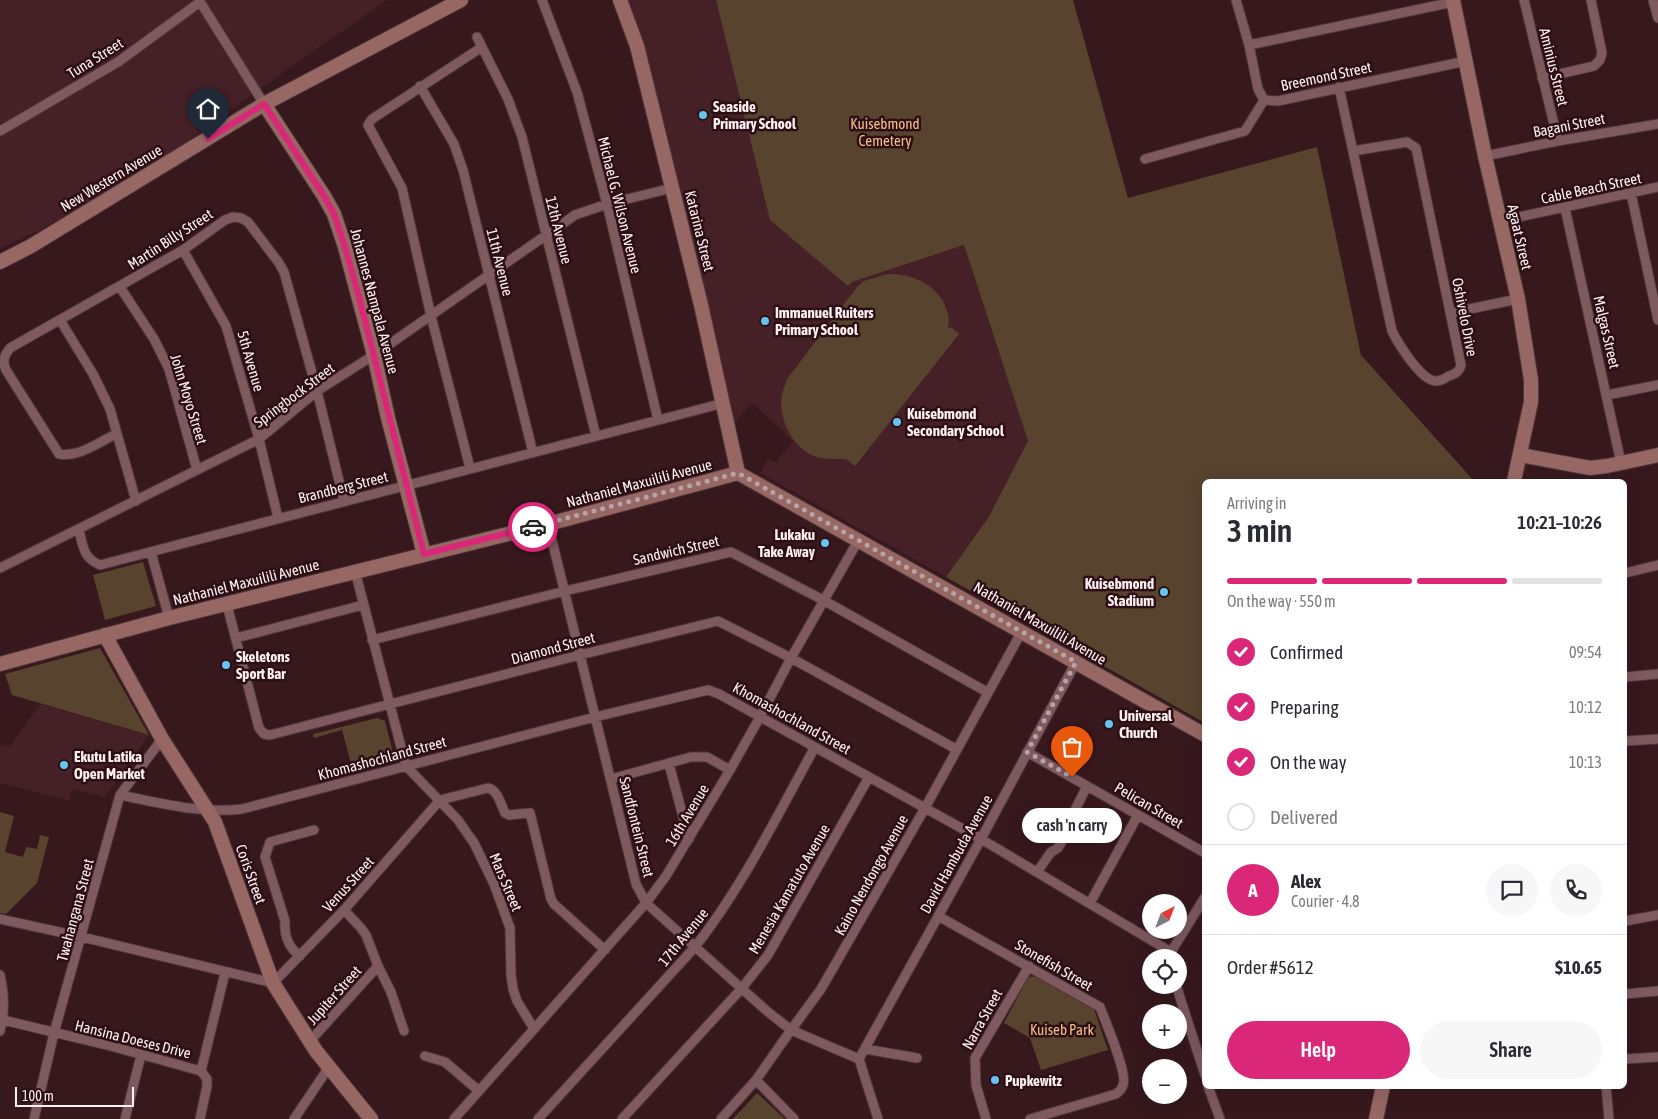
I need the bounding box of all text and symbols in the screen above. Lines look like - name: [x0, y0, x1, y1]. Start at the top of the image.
- street label: Aminius Street: [1536, 26, 1572, 108]
- street label: Tuna Street: [64, 34, 126, 82]
- street label: Breemond Street: [1279, 58, 1373, 94]
- pin: [187, 88, 229, 139]
- icon: home: [194, 95, 222, 123]
- place label: Seaside Primary School: [713, 98, 797, 132]
- marker: Seaside Primary School: [697, 109, 709, 121]
- street label: Bagani Street: [1532, 110, 1606, 140]
- park label: Kuisebmond Cemetery: [850, 115, 920, 149]
- street label: Michael G. Wilson Avenue: [595, 135, 645, 275]
- street label: New Western Avenue: [57, 141, 165, 215]
- street label: Cable Beach Street: [1539, 169, 1643, 207]
- street label: Katarina Street: [682, 189, 718, 273]
- street label: 12th Avenue: [542, 194, 576, 266]
- street label: Agaat Street: [1504, 203, 1536, 271]
- street label: Martin Billy Street: [124, 205, 216, 273]
- street label: Johannes Nampala Avenue: [347, 226, 403, 376]
- street label: 11th Avenue: [483, 226, 517, 298]
- street label: Oshivelo Drive: [1449, 276, 1481, 358]
- street label: Malgas Street: [1590, 294, 1624, 370]
- place label: Immanuel Ruiters Primary School: [775, 304, 874, 338]
- marker: Immanuel Ruiters Primary School: [759, 315, 771, 327]
- street label: 5th Avenue: [234, 329, 268, 393]
- street label: John Moyo Street: [167, 352, 211, 446]
- street label: Springbock Street: [250, 359, 338, 431]
- place label: Kuisebmond Secondary School: [907, 405, 1005, 439]
- marker: Kuisebmond Secondary School: [891, 416, 903, 428]
- street label: Nathaniel Maxuilili Avenue: [564, 455, 714, 511]
- street label: Brandberg Street: [296, 468, 390, 506]
- text: Arriving in: [1227, 494, 1287, 512]
- courier: [508, 502, 558, 552]
- text: 10:21–10:26: [1517, 511, 1602, 533]
- text: 3 min: [1227, 512, 1292, 549]
- icon: car: [519, 513, 547, 541]
- place label: Lukaku Take Away: [758, 526, 816, 560]
- street label: Sandwich Street: [631, 532, 721, 568]
- marker: Lukaku Take Away: [819, 537, 831, 549]
- street label: Nathaniel Maxuilili Avenue: [171, 556, 321, 608]
- place label: Kuisebmond Stadium: [1085, 575, 1154, 609]
- street label: Nathaniel Maxuilili Avenue: [971, 578, 1109, 668]
- marker: Kuisebmond Stadium: [1158, 586, 1170, 598]
- text: On the way · 550 m: [1227, 592, 1336, 610]
- street label: Diamond Street: [509, 629, 597, 667]
- icon: check: [1227, 638, 1255, 666]
- text: Confirmed: [1270, 641, 1343, 663]
- text: 09:54: [1569, 643, 1602, 661]
- place label: Skeletons Sport Bar: [236, 648, 291, 682]
- marker: Skeletons Sport Bar: [220, 659, 232, 671]
- street label: Khomashochland Street: [730, 679, 854, 757]
- icon: check: [1227, 693, 1255, 721]
- text: Preparing: [1270, 696, 1339, 718]
- text: 10:12: [1569, 698, 1602, 716]
- place label: Universal Church: [1119, 707, 1173, 741]
- marker: Universal Church: [1103, 718, 1115, 730]
- pin: [1051, 726, 1093, 777]
- street label: Khomashochland Street: [316, 733, 448, 783]
- icon: bag: [1058, 733, 1086, 761]
- place label: Ekutu Latika Open Market: [74, 748, 146, 782]
- icon: check: [1227, 748, 1255, 776]
- text: On the way: [1270, 751, 1347, 773]
- text: 10:13: [1569, 753, 1602, 771]
- marker: Ekutu Latika Open Market: [58, 759, 70, 771]
- street label: Sandfontein Street: [616, 775, 658, 879]
- street label: Pelican Street: [1112, 779, 1186, 831]
- street label: 16th Avenue: [662, 781, 712, 849]
- street label: David Hambuda Avenue: [916, 792, 996, 916]
- text: Delivered: [1270, 806, 1338, 828]
- callout: cash 'n carry: [1022, 807, 1122, 842]
- street label: Kaino Nendongo Avenue: [831, 812, 911, 938]
- text: cash 'n carry: [1037, 816, 1107, 834]
- street label: Menesia Kamatuto Avenue: [745, 821, 833, 957]
- street label: Coris Street: [232, 842, 270, 906]
- street label: Mars Street: [486, 850, 526, 914]
- street label: Venus Street: [319, 853, 377, 915]
- street label: Twahangana Street: [53, 857, 97, 963]
- button: chat: [1486, 864, 1538, 916]
- button: phone: [1550, 864, 1602, 916]
- text: Alex: [1291, 870, 1321, 892]
- text: A: [1248, 879, 1258, 901]
- text: Courier · 4.8: [1291, 892, 1360, 910]
- north arrow: [1142, 894, 1188, 939]
- map controls: [1142, 894, 1187, 1104]
- street label: 17th Avenue: [655, 905, 712, 969]
- street label: Stonefish Street: [1012, 936, 1096, 994]
- button: locate: [1142, 949, 1187, 994]
- text: Order #5612: [1227, 956, 1314, 978]
- text: $10.65: [1555, 956, 1602, 978]
- street label: Jupiter Street: [303, 962, 365, 1028]
- street label: Narra Street: [958, 986, 1006, 1052]
- button: +: [1142, 1004, 1187, 1049]
- street label: Hansina Doeses Drive: [73, 1016, 193, 1062]
- park label: Kuiseb Park: [1030, 1021, 1095, 1038]
- button: Help: [1227, 1021, 1410, 1079]
- button: Share: [1420, 1021, 1602, 1079]
- button: −: [1142, 1059, 1187, 1104]
- place label: Pupkewitz: [1005, 1072, 1062, 1089]
- marker: Pupkewitz: [989, 1074, 1001, 1086]
- scale bar: [15, 1084, 134, 1107]
- text: 100 m: [22, 1088, 54, 1104]

